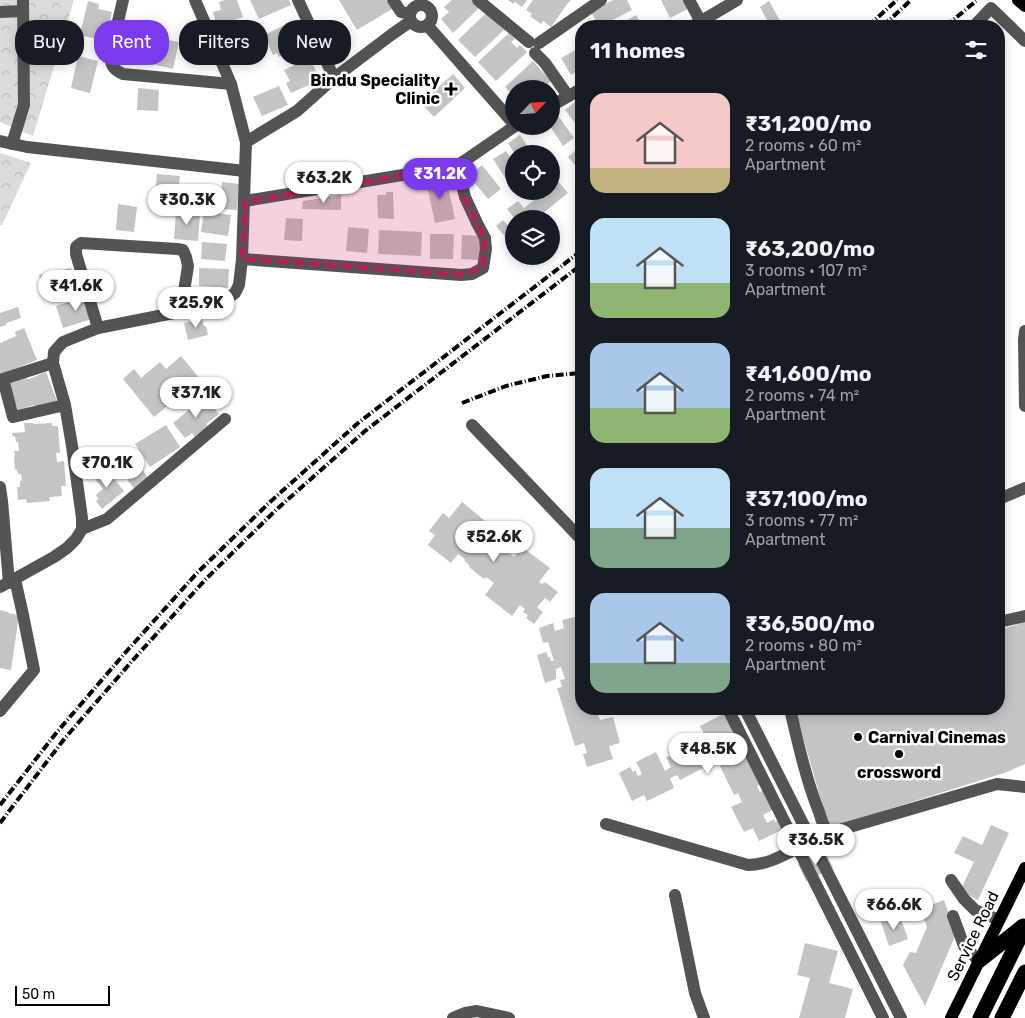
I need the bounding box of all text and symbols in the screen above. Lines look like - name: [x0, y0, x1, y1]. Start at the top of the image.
- chip: Buy: [15, 20, 84, 65]
- chip: Rent: [94, 20, 169, 65]
- chip: Filters: [179, 20, 268, 65]
- chip: New: [278, 20, 351, 65]
- icon: filters: [962, 36, 990, 64]
- text: 11 homes: [590, 38, 685, 63]
- place label: Bindu Speciality Clinic: [310, 71, 440, 108]
- north arrow: [505, 80, 560, 135]
- map controls: [505, 80, 560, 265]
- marker: Bindu Speciality Clinic: [444, 82, 458, 96]
- text: ₹31,200/mo: [745, 111, 872, 136]
- icon: home: [630, 113, 690, 173]
- text: 2 rooms · 60 m²: [745, 136, 862, 155]
- button: locate: [505, 145, 560, 200]
- text: Apartment: [745, 155, 825, 174]
- pin: ₹31.2K: [399, 158, 481, 200]
- pin: ₹63.2K: [283, 162, 365, 204]
- text: ₹31.2K: [413, 164, 467, 183]
- text: ₹63.2K: [296, 168, 352, 187]
- pin: ₹30.3K: [146, 184, 228, 226]
- text: ₹30.3K: [159, 190, 215, 209]
- button: layers: [505, 210, 560, 265]
- text: ₹63,200/mo: [745, 236, 875, 261]
- icon: home: [630, 238, 690, 298]
- text: 3 rooms · 107 m²: [745, 261, 867, 280]
- pin: ₹41.6K: [35, 270, 117, 312]
- text: ₹41.6K: [49, 276, 103, 295]
- text: Apartment: [745, 280, 825, 299]
- pin: ₹25.9K: [155, 286, 237, 329]
- text: ₹25.9K: [168, 293, 224, 312]
- text: ₹41,600/mo: [745, 361, 872, 386]
- icon: home: [630, 363, 690, 423]
- pin: ₹37.1K: [155, 376, 237, 419]
- text: ₹37.1K: [171, 383, 221, 402]
- text: 2 rooms · 74 m²: [745, 386, 859, 405]
- text: Apartment: [745, 405, 825, 424]
- pin: ₹70.1K: [66, 446, 148, 489]
- text: ₹70.1K: [81, 453, 133, 472]
- text: ₹37,100/mo: [745, 486, 868, 511]
- icon: home: [630, 488, 690, 548]
- text: 3 rooms · 77 m²: [745, 511, 858, 530]
- pin: ₹52.6K: [453, 520, 535, 563]
- text: ₹52.6K: [466, 527, 522, 546]
- text: Apartment: [745, 530, 825, 549]
- text: ₹36,500/mo: [745, 611, 875, 636]
- icon: home: [630, 613, 690, 673]
- text: 2 rooms · 80 m²: [745, 636, 862, 655]
- text: Apartment: [745, 655, 825, 674]
- place label: Carnival Cinemas: [868, 728, 1006, 747]
- marker: Carnival Cinemas: [852, 731, 864, 743]
- pin: ₹48.5K: [667, 732, 749, 775]
- text: ₹48.5K: [680, 739, 736, 758]
- marker: crossword: [893, 748, 905, 760]
- place label: crossword: [857, 763, 941, 782]
- pin: ₹36.5K: [775, 824, 857, 866]
- text: ₹36.5K: [788, 830, 844, 849]
- pin: ₹66.6K: [853, 888, 935, 931]
- street label: Service Road: [943, 888, 1003, 984]
- text: ₹66.6K: [866, 895, 922, 914]
- scale bar: [15, 983, 110, 1006]
- text: 50 m: [22, 986, 55, 1003]

